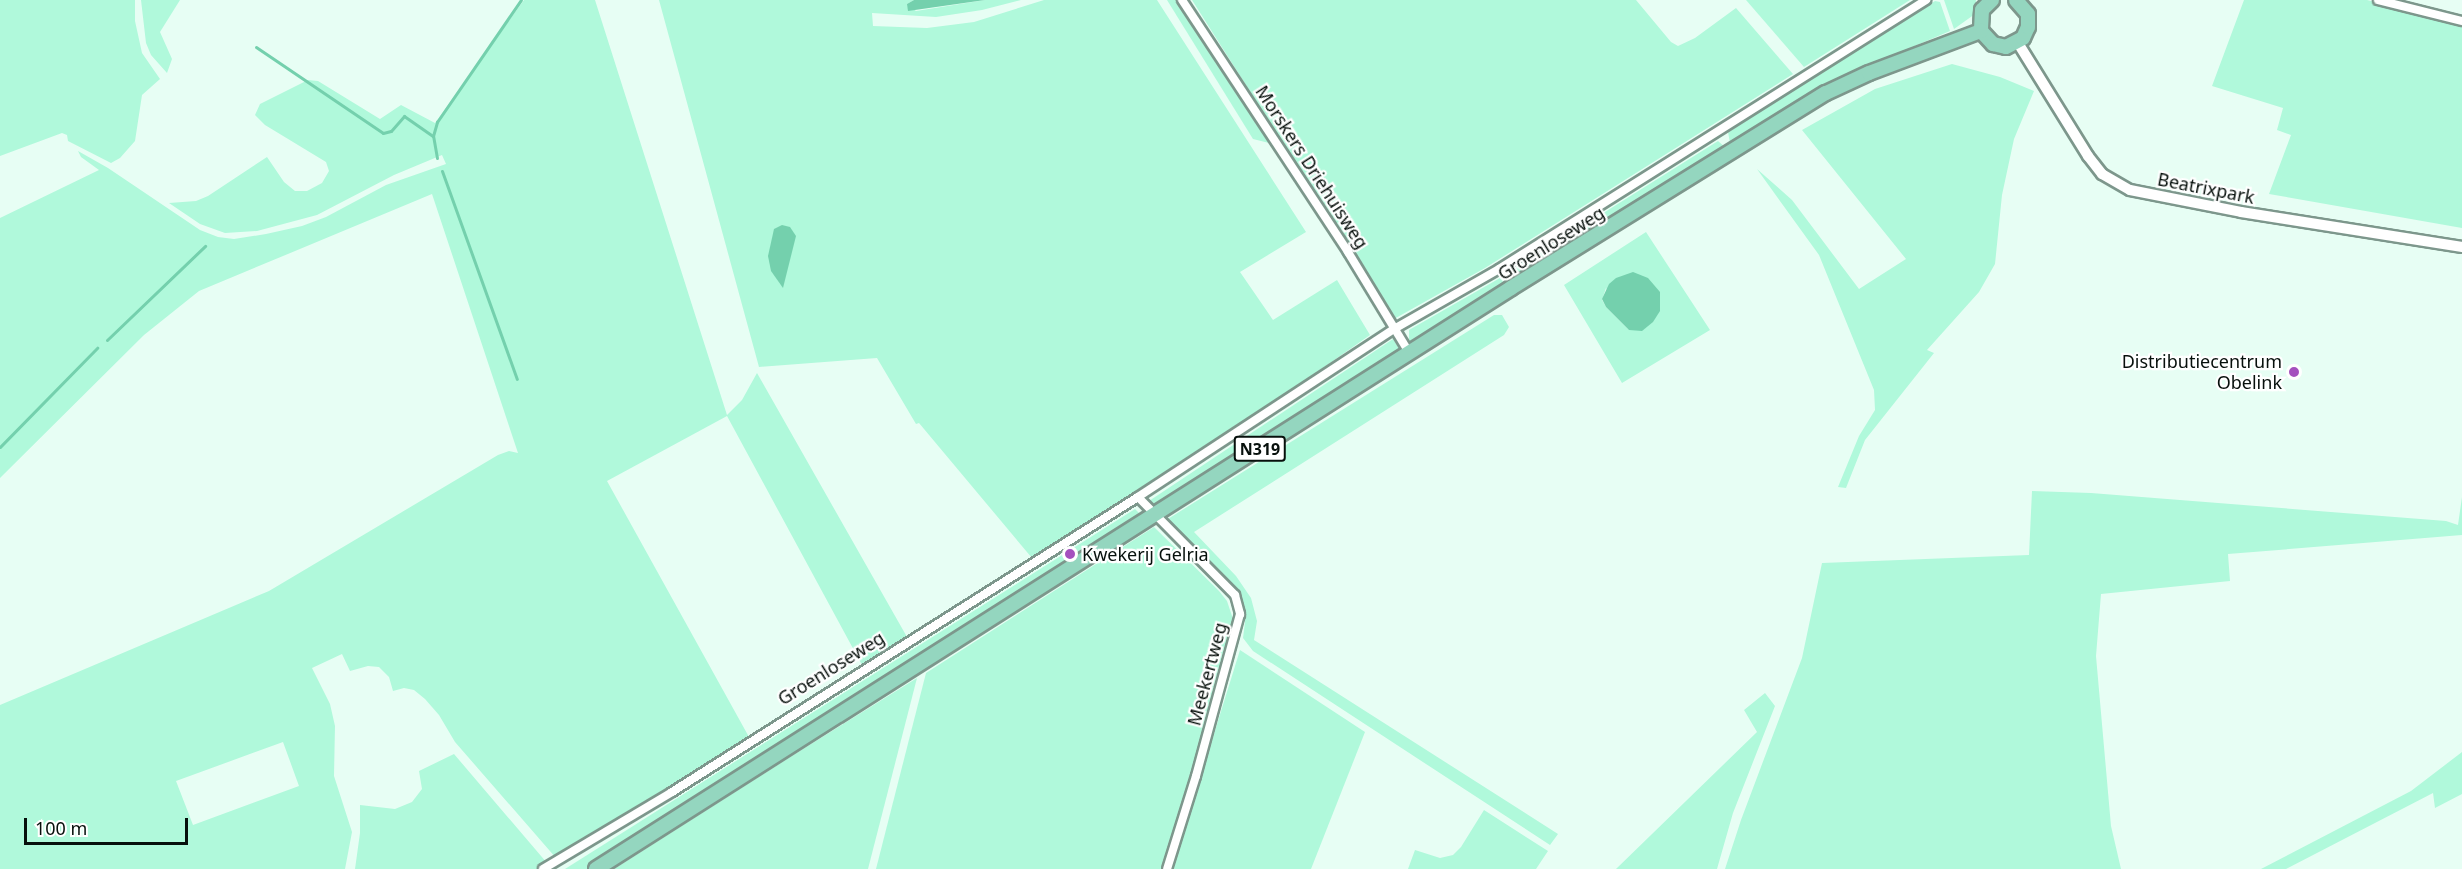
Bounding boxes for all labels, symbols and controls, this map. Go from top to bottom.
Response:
street label: Morskers Driehuisweg [1251,81,1373,253]
street label: Beatrixpark [2156,168,2256,208]
street label: Groenloseweg [1494,202,1608,284]
place label: Distributiecentrum Obelink [2122,351,2282,394]
marker: Distributiecentrum Obelink [2287,365,2301,379]
road number: N319 [1233,436,1287,462]
place label: Kwekerij Gelria [1082,543,1209,565]
marker: Kwekerij Gelria [1063,547,1077,561]
street label: Meekertweg [1183,620,1231,728]
street label: Groenloseweg [774,627,888,709]
scale bar [27,806,190,844]
text: 100 m [35,816,87,840]

